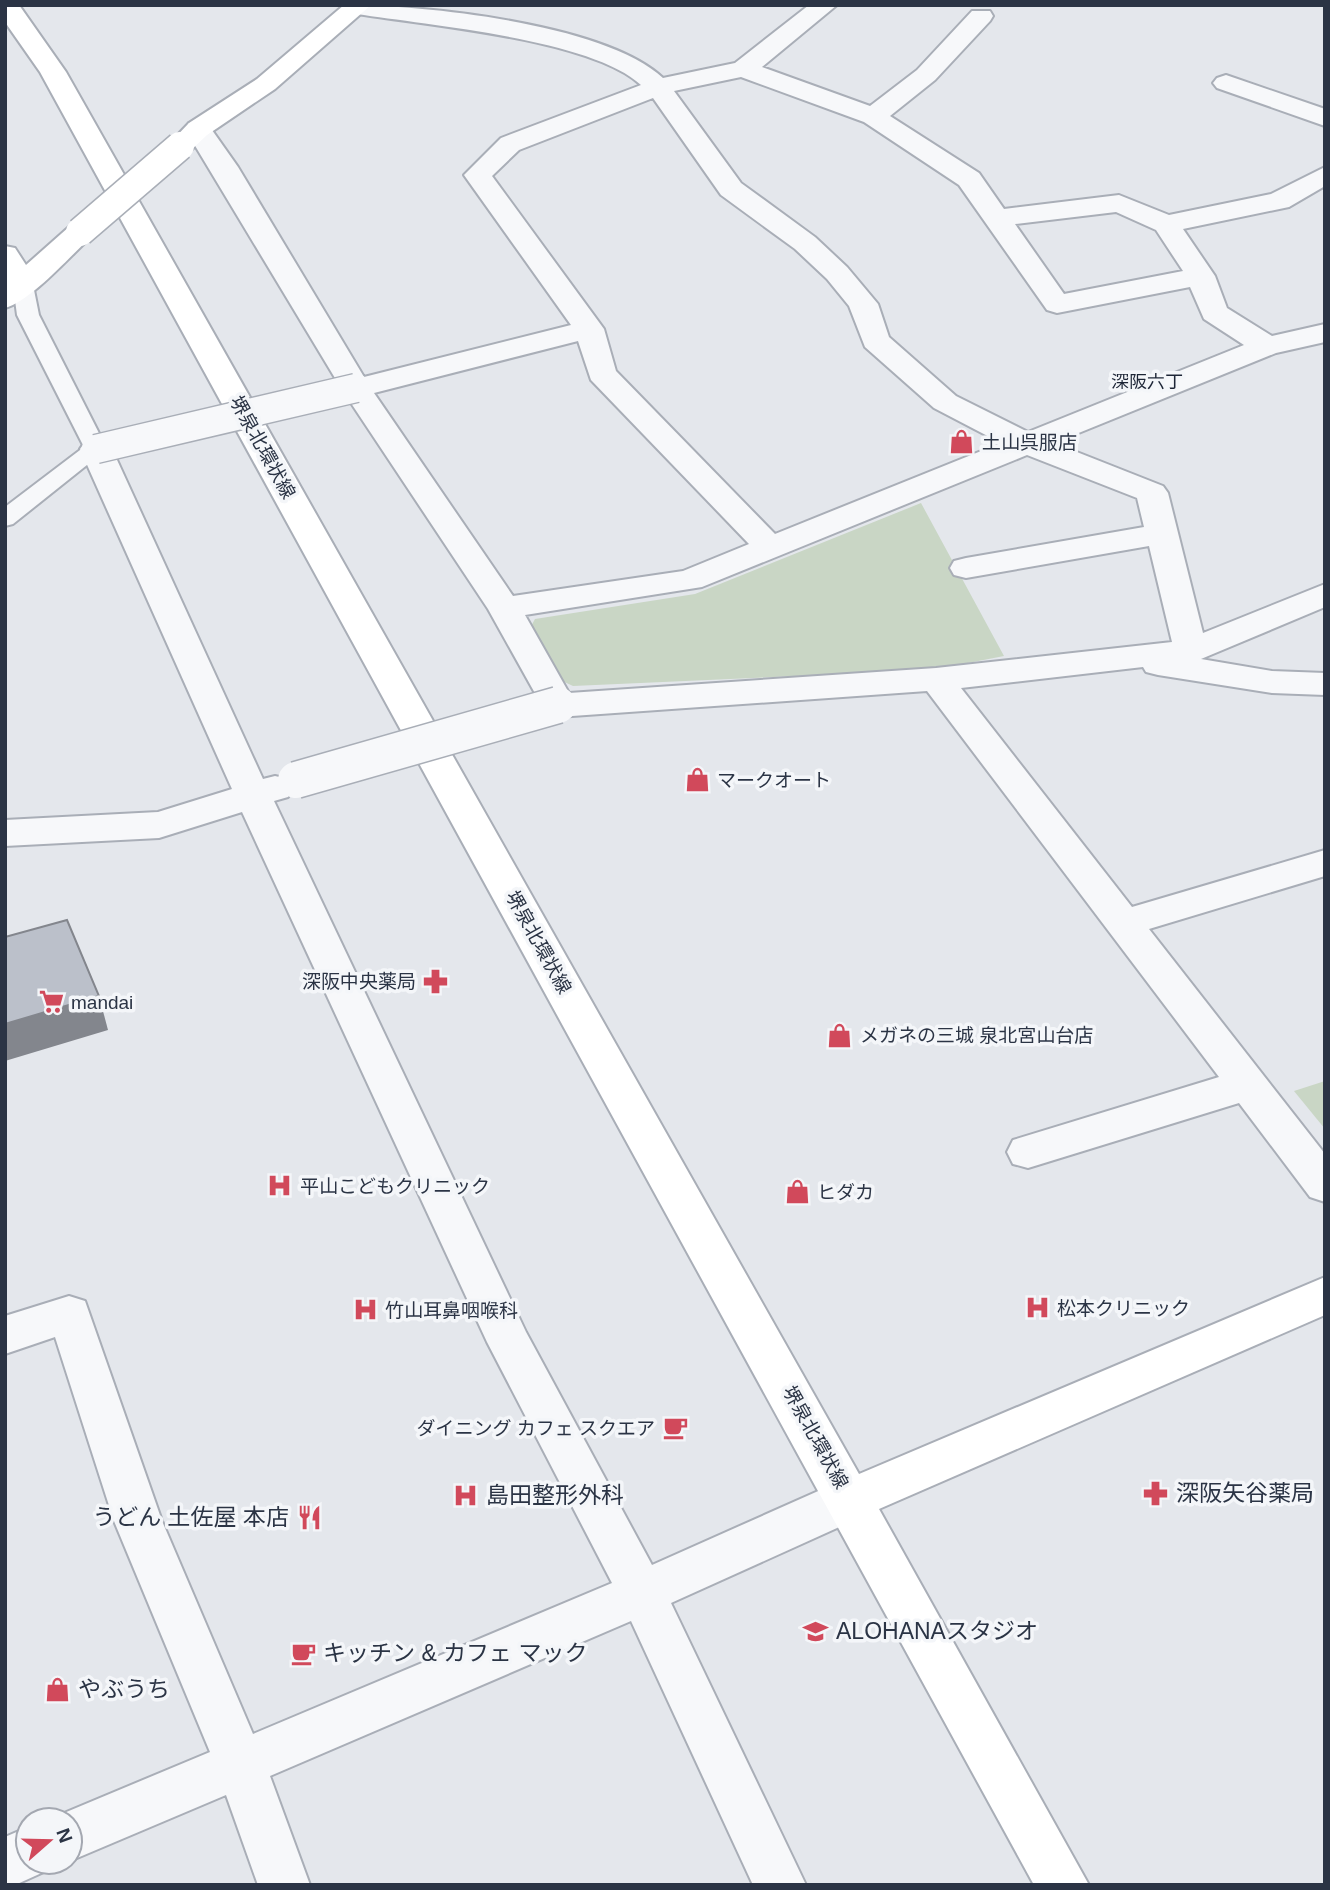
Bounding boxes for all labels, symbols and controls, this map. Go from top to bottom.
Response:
district label: 深阪六丁 [1111,372,1183,392]
street label: 堺泉北環状線 [226,392,299,502]
shop icon: 土山呉服店 [948,428,976,456]
place label: 土山呉服店 [982,432,1077,453]
shop icon: マークオート [683,766,711,794]
place label: マークオート [717,770,831,791]
street label: 堺泉北環状線 [502,887,575,997]
pharmacy icon: 深阪中央薬局 [422,967,450,995]
place label: 深阪中央薬局 [302,971,416,992]
supermarket icon: mandai [37,988,65,1016]
place label: mandai [71,992,133,1013]
shop icon: メガネの三城 泉北宮山台店 [826,1021,854,1049]
place label: メガネの三城 泉北宮山台店 [860,1025,1093,1046]
hospital icon: 平山こどもクリニック [266,1172,294,1200]
place label: 平山こどもクリニック [300,1176,490,1197]
shop icon: ヒダカ [783,1178,811,1206]
place label: ヒダカ [817,1182,874,1203]
hospital icon: 松本クリニック [1023,1294,1051,1322]
hospital icon: 竹山耳鼻咽喉科 [351,1296,379,1324]
place label: 松本クリニック [1057,1298,1190,1319]
place label: 竹山耳鼻咽喉科 [385,1300,518,1321]
street label: 堺泉北環状線 [779,1382,852,1492]
cafe icon: ダイニング カフェ スクエア [661,1414,689,1442]
place label: ダイニング カフェ スクエア [416,1418,655,1439]
pharmacy icon: 深阪矢谷薬局 [1142,1479,1170,1507]
place label: 深阪矢谷薬局 [1176,1480,1314,1506]
hospital icon: 島田整形外科 [452,1481,480,1509]
place label: 島田整形外科 [486,1482,624,1508]
restaurant icon: うどん 土佐屋 本店 [295,1503,323,1531]
place label: うどん 土佐屋 本店 [92,1504,289,1530]
school or university icon: ALOHANAスタジオ [802,1617,830,1645]
place label: ALOHANAスタジオ [836,1618,1038,1644]
cafe icon: キッチン & カフェ マック [289,1639,317,1667]
place label: キッチン & カフェ マック [323,1640,588,1666]
shop icon: やぶうち [44,1675,72,1703]
place label: やぶうち [78,1676,170,1702]
north arrow [14,1806,84,1876]
text: N [52,1825,77,1845]

